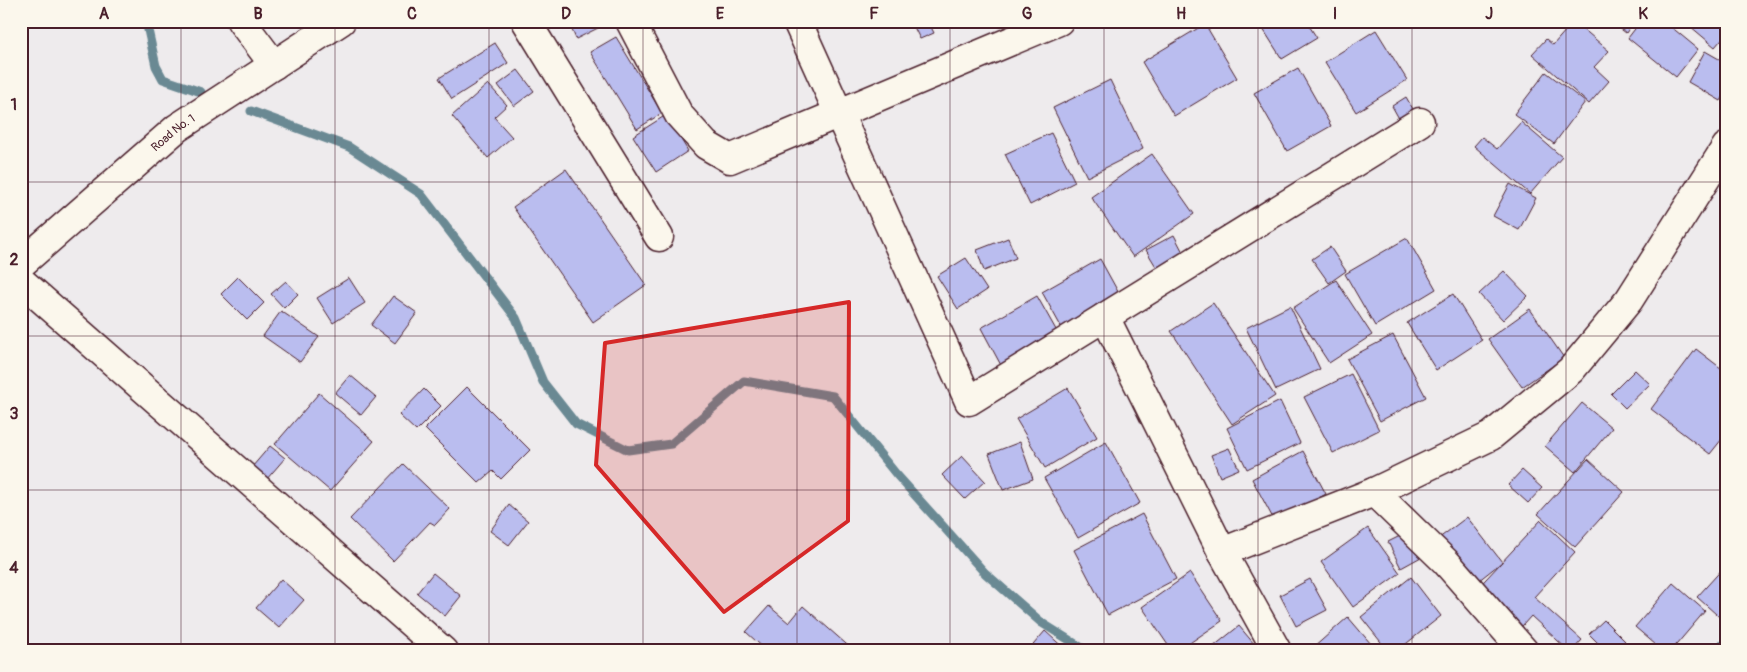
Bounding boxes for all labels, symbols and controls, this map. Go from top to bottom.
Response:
text: A [99,4,110,24]
text: B [253,4,263,24]
text: C [407,4,417,24]
text: D [561,4,571,24]
text: E [716,4,725,24]
text: F [869,4,879,24]
text: G [1022,4,1033,24]
text: H [1176,4,1186,24]
text: I [1333,4,1337,24]
text: J [1485,4,1493,24]
text: K [1638,4,1648,24]
text: 1 [11,95,17,115]
street label: Road No. 1 [148,111,198,155]
text: 2 [10,250,19,270]
text: 3 [10,404,19,424]
text: 4 [9,558,19,578]

